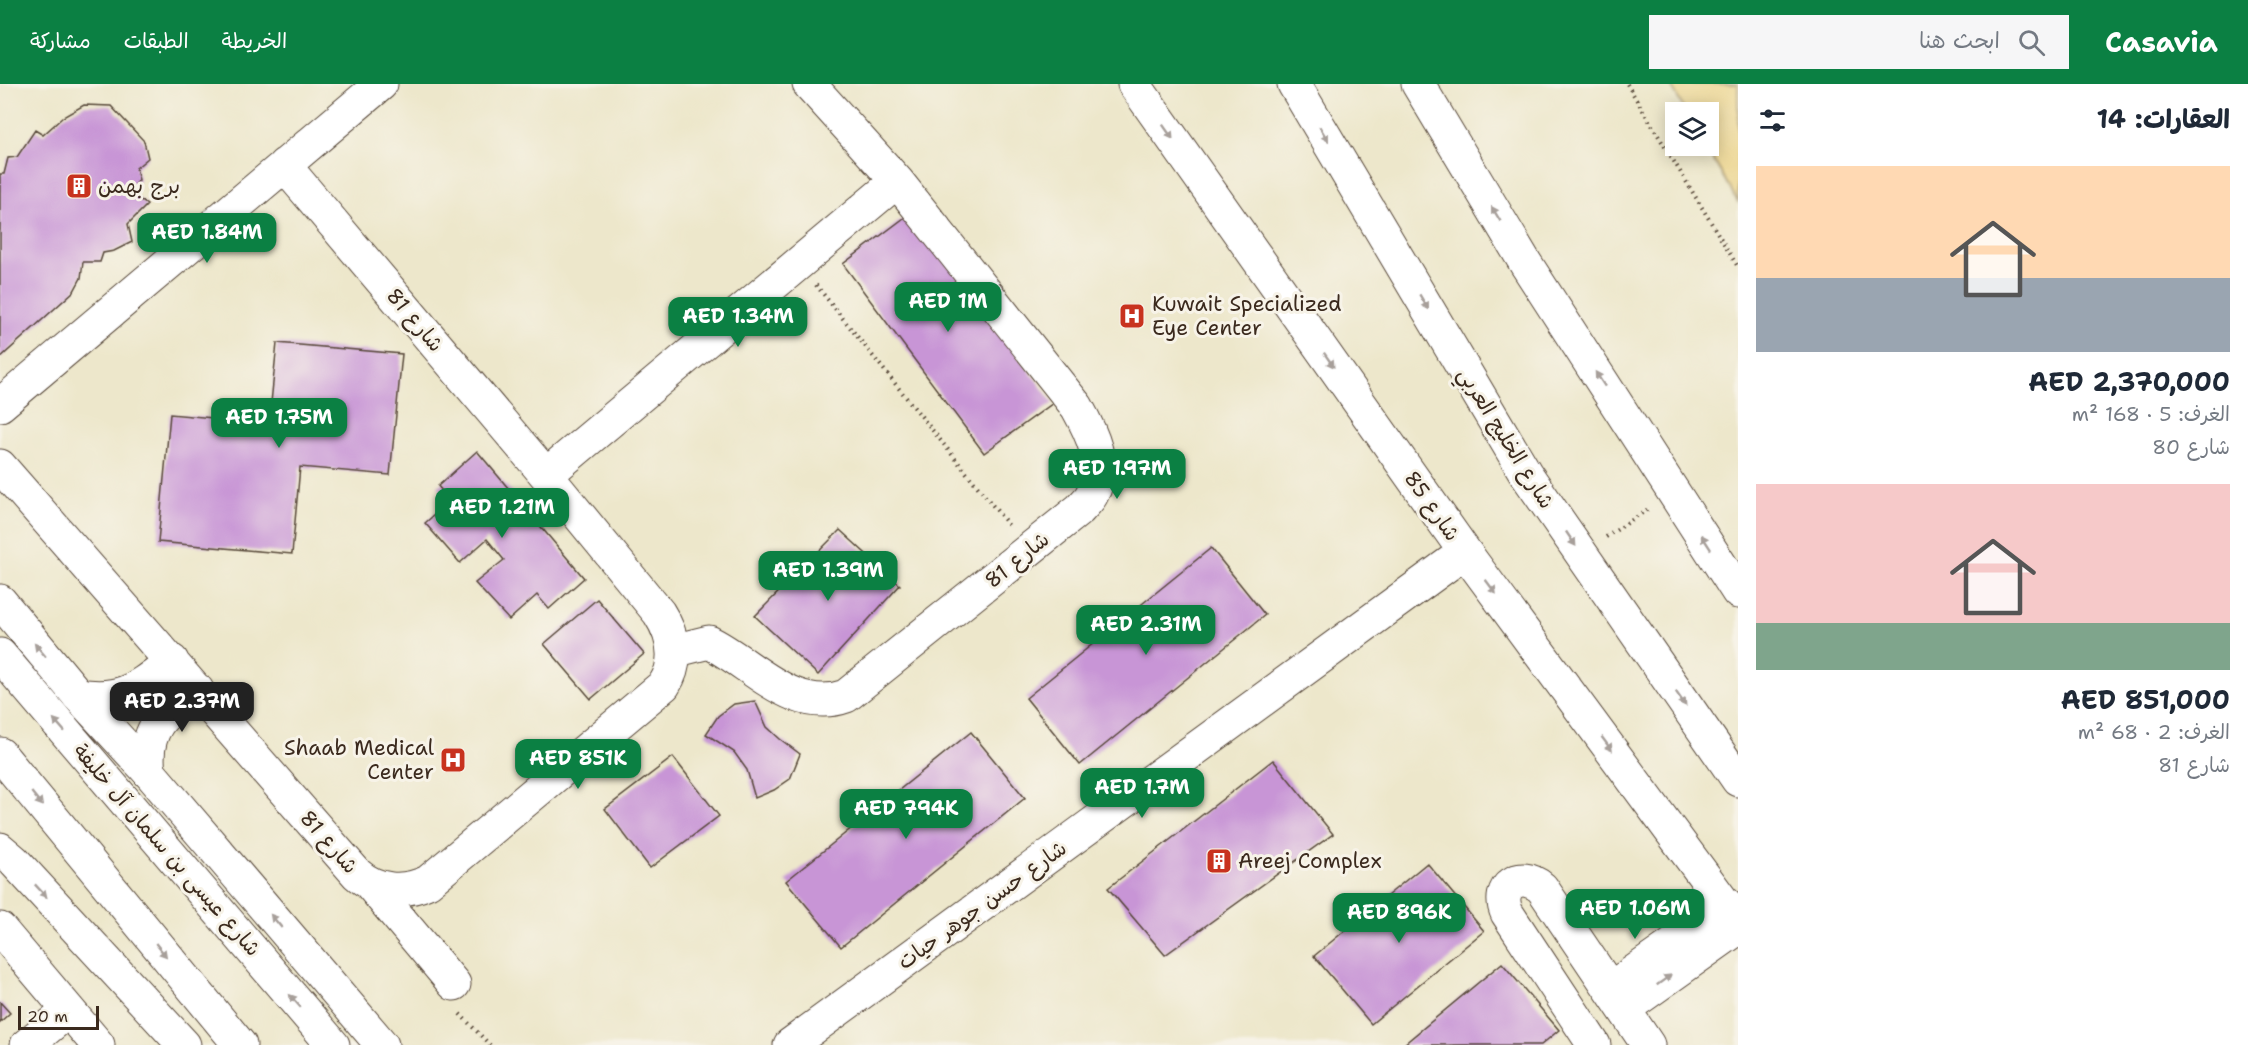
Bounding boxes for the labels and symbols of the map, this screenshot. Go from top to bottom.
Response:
one-way arrow [1162,123,1174,139]
one-way arrow [1319,126,1330,142]
building icon: برج بهمن [64,171,94,201]
place label: برج بهمن [98,172,180,200]
one-way arrow [1491,206,1502,222]
pin: AED 1.84M [138,213,276,264]
street label: شارع 81 [379,282,450,358]
pin: AED 1M [899,282,997,333]
place label: Kuwait Specialized Eye Center [1152,290,1342,342]
one-way arrow [1418,294,1429,310]
pin: AED 1.34M [669,297,807,348]
hospital icon: Kuwait Specialized Eye Center [1117,301,1147,331]
one-way arrow [1323,351,1335,367]
street label: شارع الخليج العربي [1447,362,1561,517]
one-way arrow [1595,371,1606,387]
pin: AED 1.75M [210,398,348,449]
pin: AED 1.97M [1048,449,1186,500]
street label: شارع 85 [1397,465,1466,547]
pin: AED 1.21M [433,488,571,539]
street label: شارع 81 [979,525,1056,595]
one-way arrow [1565,531,1576,547]
one-way arrow [1701,534,1712,551]
pin: AED 1.39M [759,551,897,602]
one-way arrow [1484,579,1497,595]
pin: AED 2.31M [1077,605,1215,656]
one-way arrow [34,642,47,658]
pin: AED 2.37M [113,682,251,733]
one-way arrow [1675,691,1687,707]
one-way arrow [53,717,66,733]
place label: Shaab Medical Center [284,734,435,786]
one-way arrow [1601,735,1613,751]
street label: شارع عيسى بن سلمان آل خليفة [66,738,267,963]
pin: AED 851K [516,739,640,790]
hospital icon: Shaab Medical Center [438,745,468,775]
pin: AED 1.7M [1080,768,1204,819]
pin: AED 794K [844,789,968,840]
one-way arrow [31,791,44,807]
street label: شارع 81 [293,804,364,880]
street label: شارع حسن جوهر حيات [892,834,1073,977]
building icon: Areej Complex [1204,846,1234,876]
place label: Areej Complex [1238,847,1382,875]
one-way arrow [34,883,48,898]
pin: AED 1.06M [1566,889,1704,940]
pin: AED 896K [1337,893,1461,944]
one-way arrow [270,914,283,929]
one-way arrow [154,942,167,957]
one-way arrow [1656,974,1672,986]
one-way arrow [289,993,302,1009]
scale bar [18,1003,99,1030]

